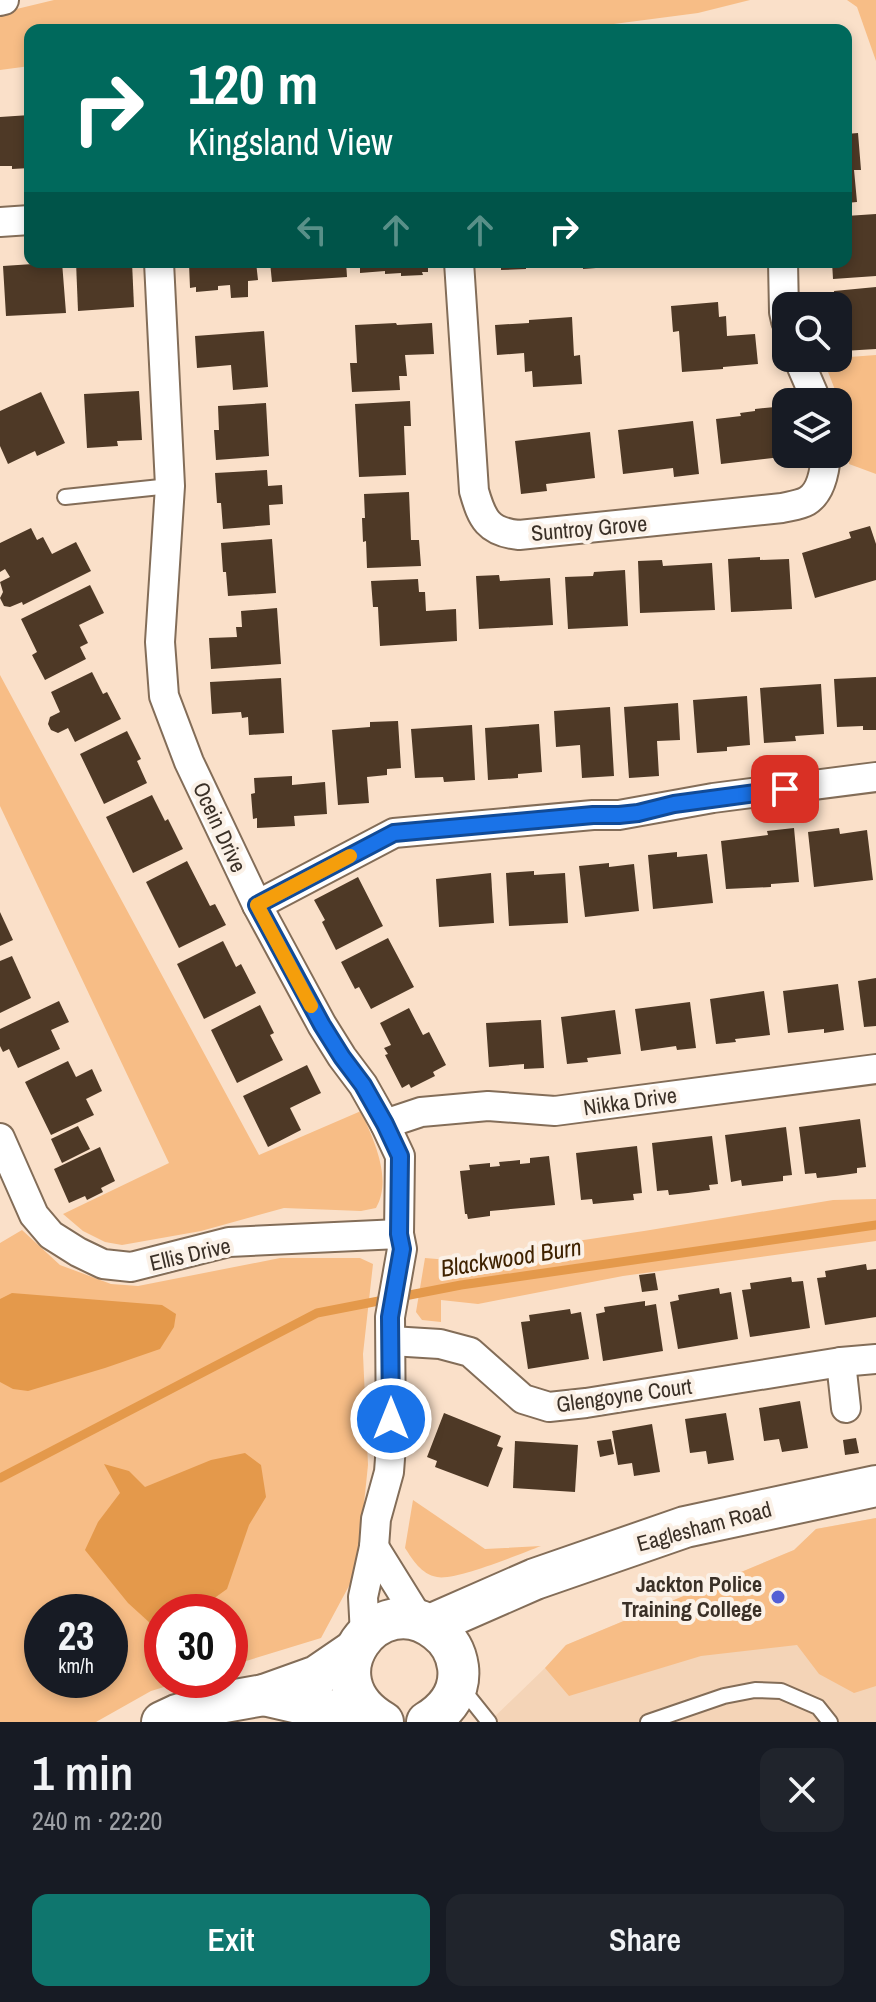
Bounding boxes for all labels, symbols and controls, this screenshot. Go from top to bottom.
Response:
text: 120 m [188,46,318,121]
icon: right [56,56,160,160]
text: Kingsland View [188,118,393,166]
icon: left [290,208,334,252]
icon: ahead [374,208,418,252]
icon: ahead [458,208,502,252]
icon: right [542,208,586,252]
map controls [772,292,852,468]
button: search [772,292,852,372]
button: layers [772,388,852,468]
street label: Suntroy Grove [530,508,648,548]
pin [751,755,819,823]
icon: arrive [763,767,807,811]
street label: Ocein Drive [186,777,254,877]
street label: Nikka Drive [581,1080,679,1122]
street label: Ellis Drive [147,1230,233,1278]
water label: Blackwood Burn [438,1230,584,1284]
street label: Glengoyne Court [554,1371,694,1419]
position arrow [349,1377,433,1461]
street label: Eaglesham Road [633,1494,775,1558]
place label: Jackton Police Training College [622,1569,762,1624]
marker: Jackton Police Training College [769,1588,787,1606]
speed limit sign: 30 [144,1594,248,1698]
text: 23 [58,1609,94,1662]
text: km/h [58,1652,94,1679]
text: 1 min [32,1740,133,1805]
button: close [760,1748,844,1832]
text: 240 m · 22:20 [32,1803,162,1838]
button: Exit [32,1894,430,1986]
button: Share [446,1894,844,1986]

